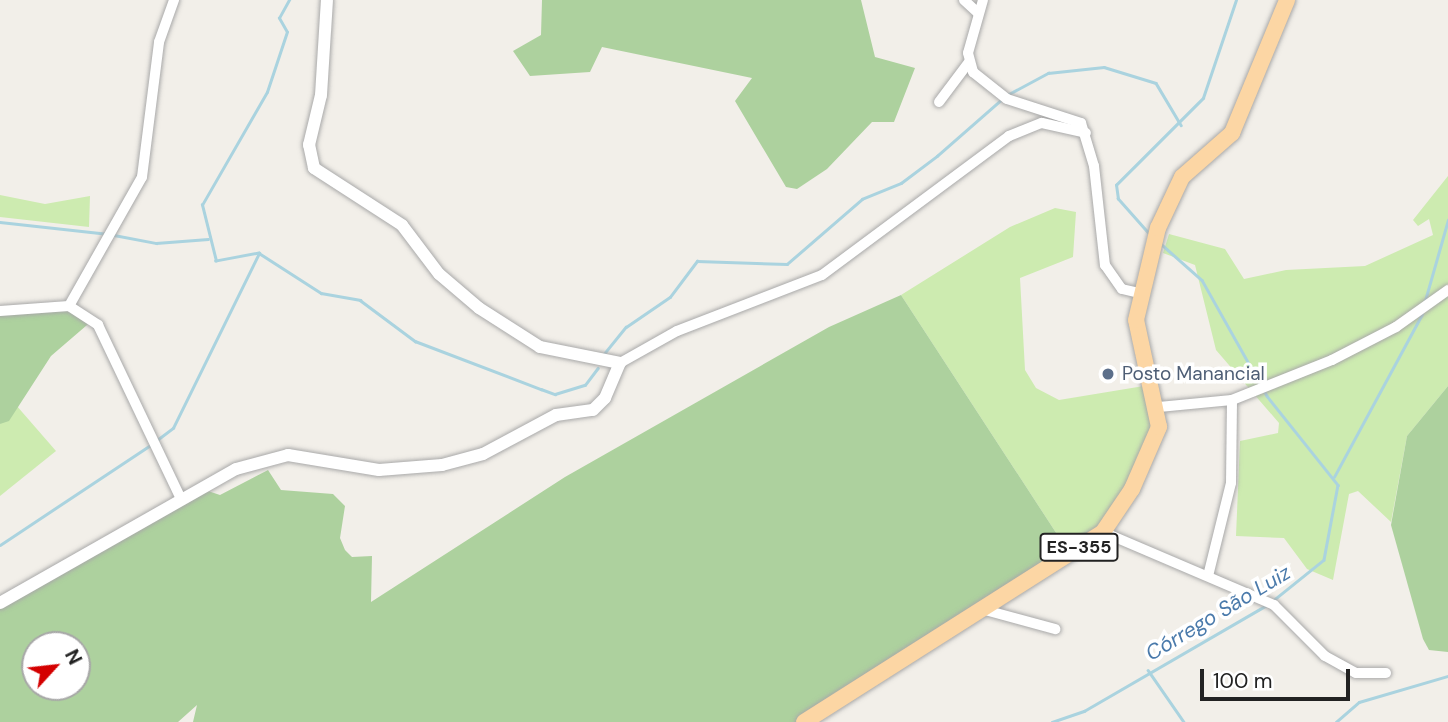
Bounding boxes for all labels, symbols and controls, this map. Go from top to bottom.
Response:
place label: Posto Manancial [1122,363,1265,385]
marker: Posto Manancial [1100,366,1116,382]
road number: ES-355 [1039,532,1119,562]
water label: Córrego São Luiz [1141,560,1295,666]
north arrow [21,631,91,701]
text: N [59,645,88,669]
scale bar [1203,656,1354,700]
text: 100 m [1213,667,1273,695]

